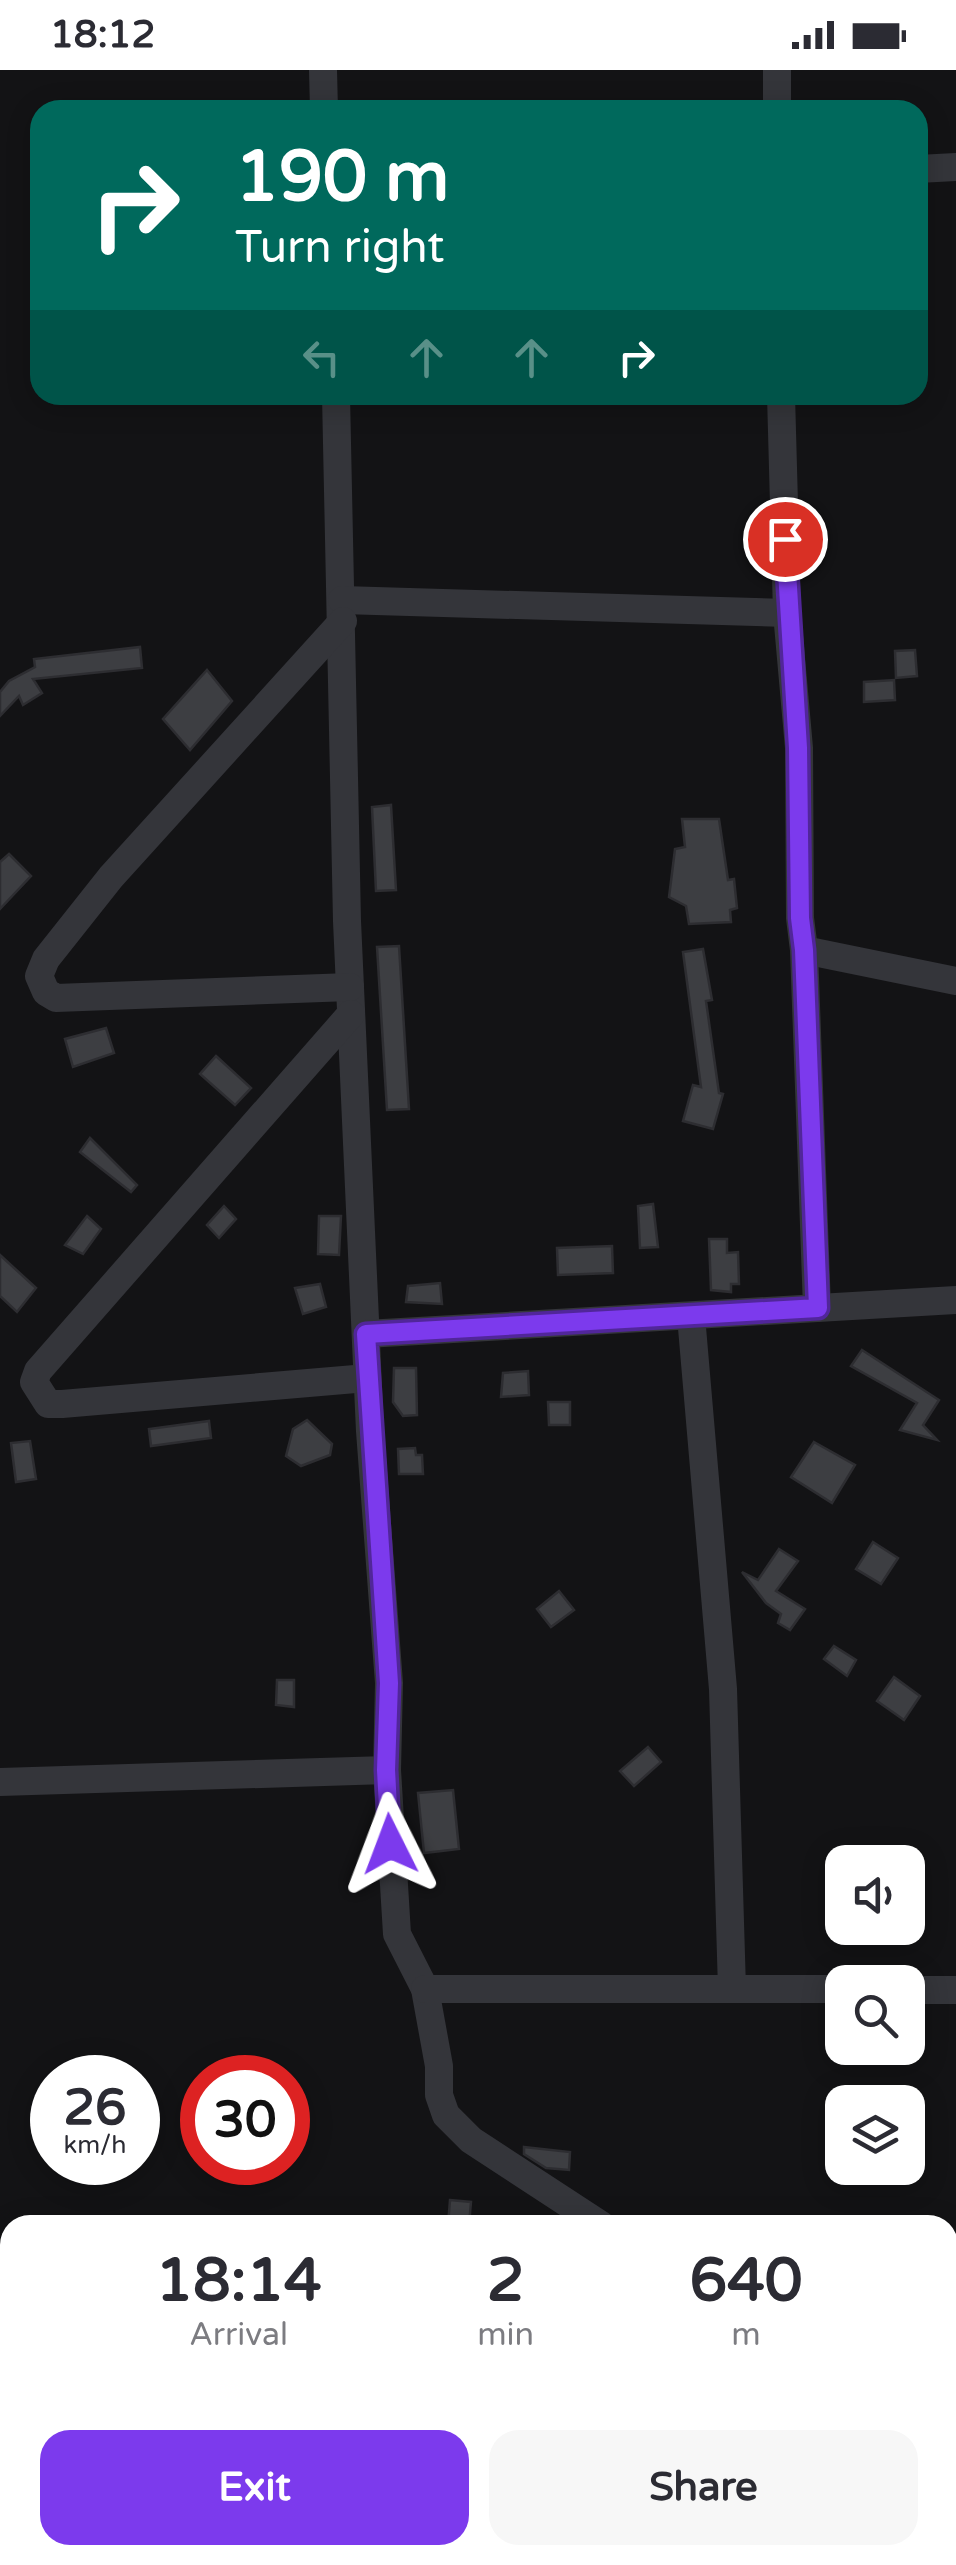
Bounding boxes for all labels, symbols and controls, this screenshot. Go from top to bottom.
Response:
text: 18:12 [50,12,155,58]
text: 190 m [235,136,449,220]
icon: right [70,140,200,270]
text: Turn right [235,221,444,275]
icon: left [294,330,349,385]
icon: ahead [399,330,454,385]
icon: ahead [504,330,559,385]
icon: right [609,330,664,385]
pin [743,497,828,582]
icon: arrive [758,512,813,567]
position arrow [338,1792,442,1896]
map controls [825,1845,925,2185]
button: sound [825,1845,925,1945]
button: search [825,1965,925,2065]
speed limit sign: 30 [180,2055,310,2185]
text: 26 [64,2078,126,2138]
button: layers [825,2085,925,2185]
text: km/h [64,2130,126,2160]
text: 18:14 [155,2245,322,2317]
text: 2 [487,2245,524,2317]
text: 640 [689,2245,803,2317]
text: Arrival [189,2316,288,2354]
text: min [477,2316,534,2354]
text: m [731,2316,761,2354]
button: Exit [40,2430,469,2545]
button: Share [489,2430,918,2545]

